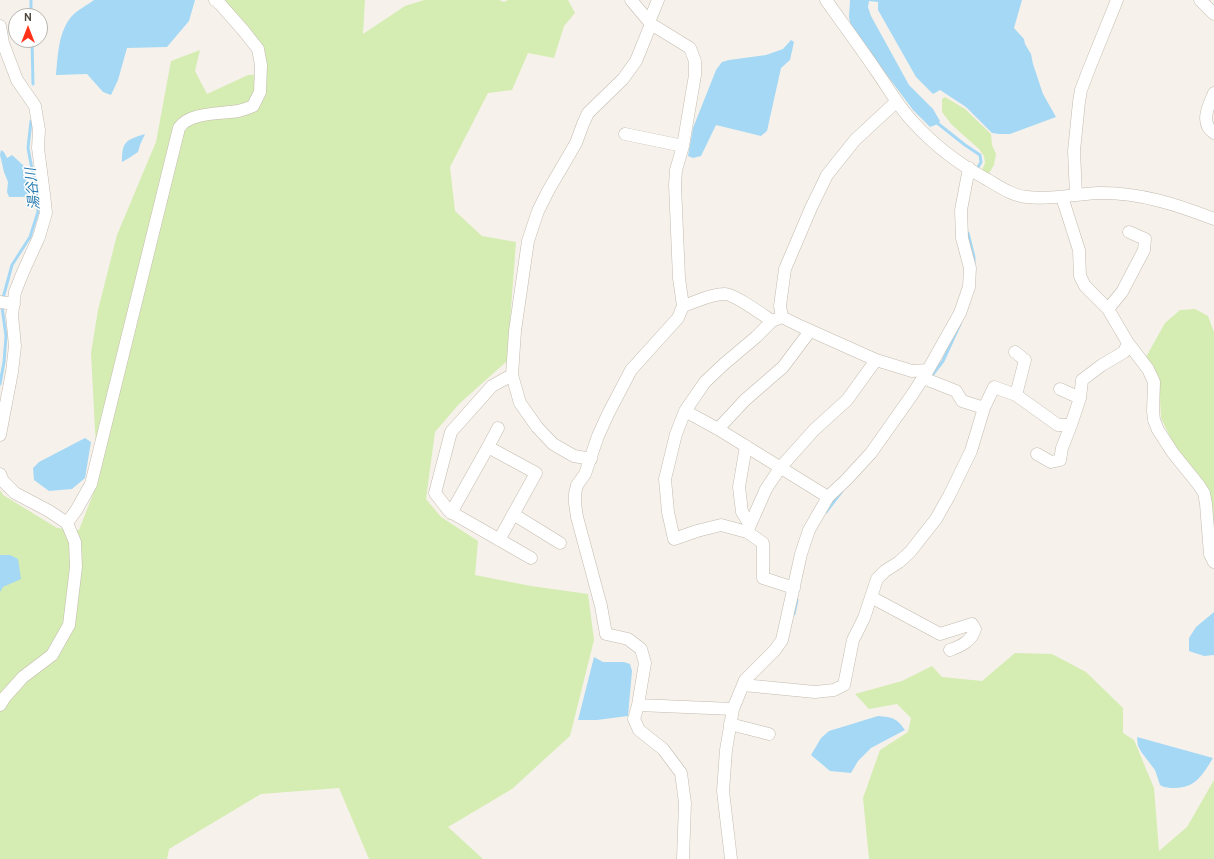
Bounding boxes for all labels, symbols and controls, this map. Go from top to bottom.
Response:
north arrow [8,8,48,48]
text: N [24,10,32,24]
water label: 湯谷川 [22,167,44,211]

